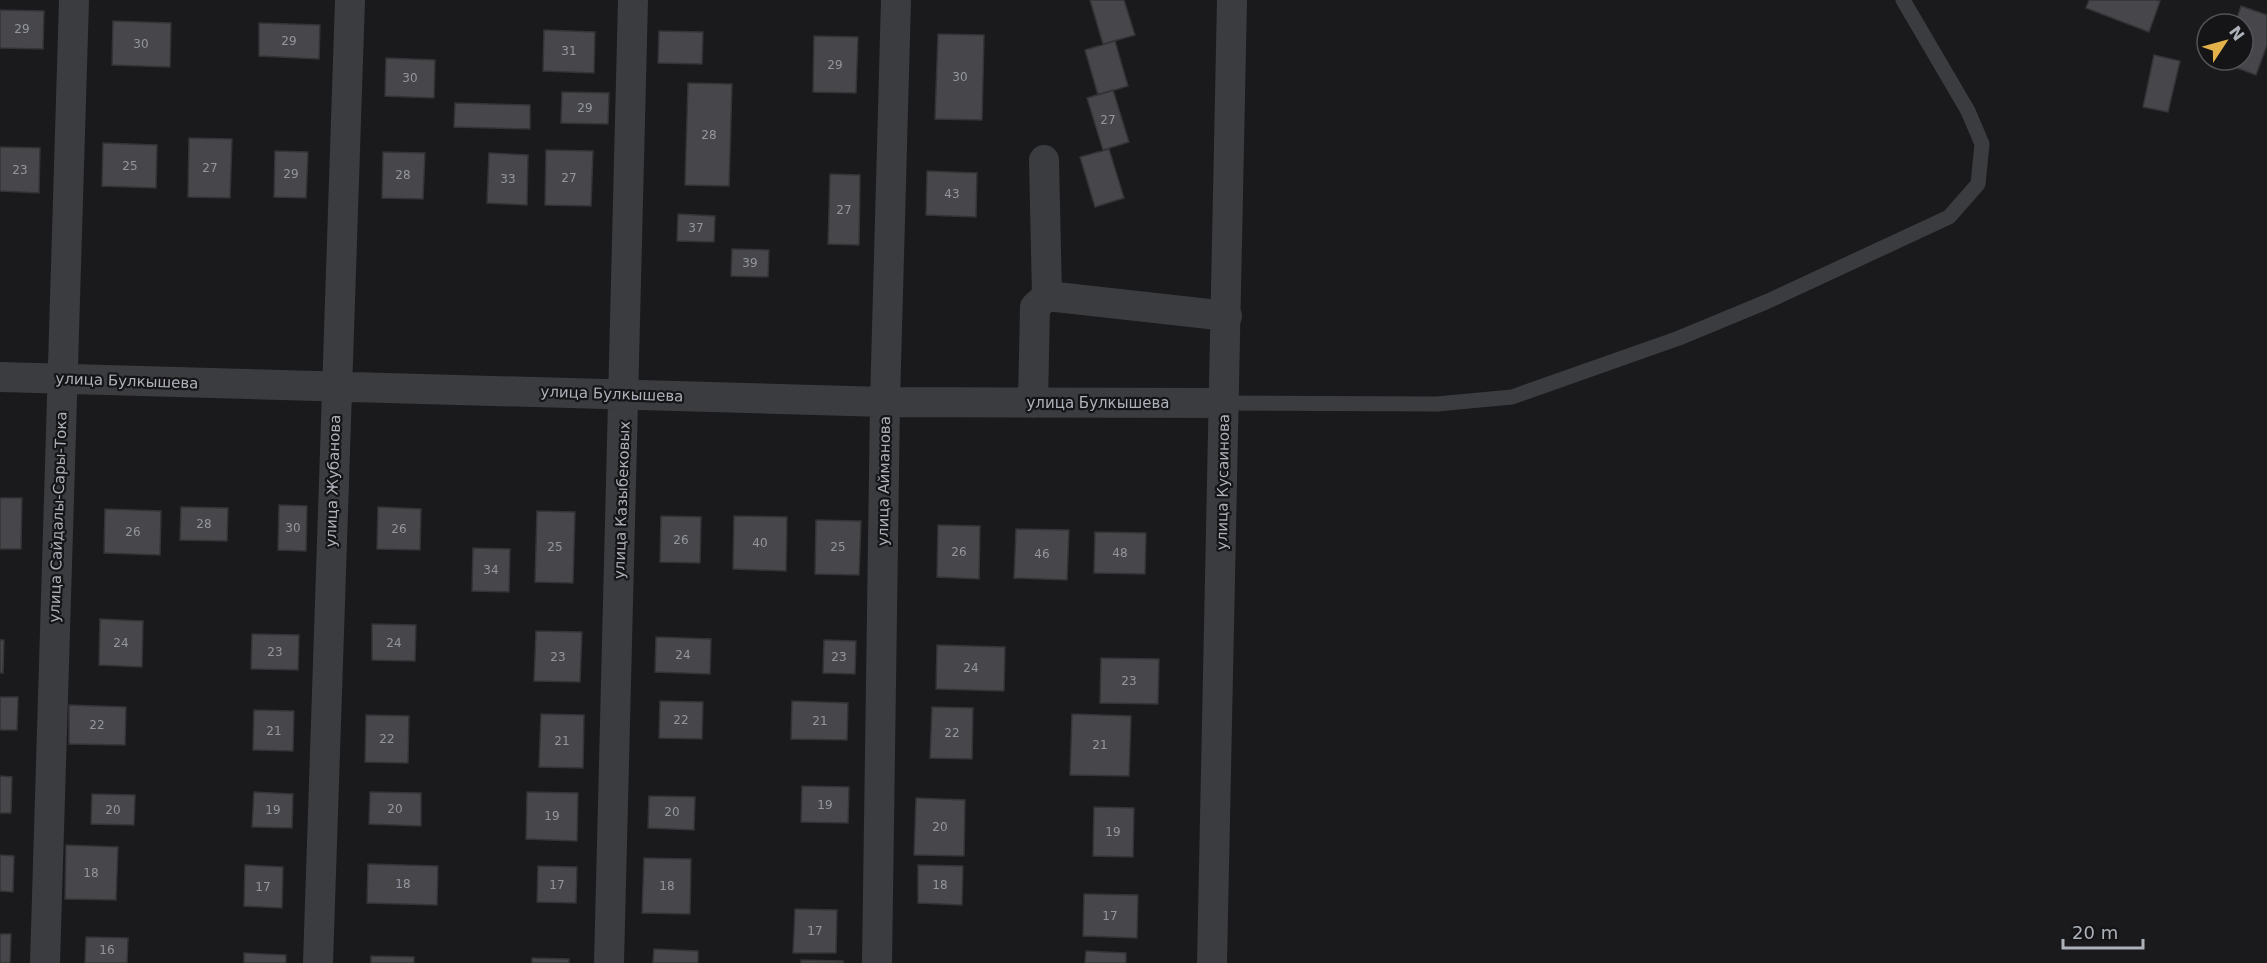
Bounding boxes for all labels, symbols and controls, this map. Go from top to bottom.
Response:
north arrow [2195,12,2255,72]
house number: 29 [14,22,30,36]
text: N [2225,22,2248,44]
house number: 29 [281,34,297,48]
house number: 30 [133,37,149,51]
house number: 31 [561,44,577,58]
house number: 29 [827,58,843,72]
house number: 30 [952,70,968,84]
house number: 30 [402,71,418,85]
house number: 29 [577,101,593,115]
house number: 27 [1100,113,1116,127]
house number: 28 [701,128,717,142]
house number: 25 [122,159,138,173]
house number: 27 [202,161,218,175]
house number: 23 [12,163,28,177]
house number: 29 [283,167,299,181]
house number: 28 [395,168,411,182]
house number: 27 [561,171,577,185]
house number: 33 [500,172,516,186]
house number: 43 [944,187,960,201]
house number: 27 [836,203,852,217]
house number: 37 [688,221,704,235]
house number: 39 [742,256,758,270]
street label: улица Булкышева [55,370,199,392]
street label: улица Булкышева [540,383,684,405]
street label: улица Булкышева [1026,394,1170,412]
street label: улица Сайдалы-Сары-Тока [45,411,71,623]
street label: улица Жубанова [322,414,344,548]
street label: улица Кусаинова [1213,414,1233,550]
street label: улица Айманова [874,416,894,546]
street label: улица Казыбековых [610,420,634,579]
house number: 28 [196,517,212,531]
house number: 30 [285,521,301,535]
house number: 26 [391,522,407,536]
house number: 26 [125,525,141,539]
house number: 26 [673,533,689,547]
house number: 40 [752,536,768,550]
house number: 25 [547,540,563,554]
house number: 25 [830,540,846,554]
house number: 26 [951,545,967,559]
house number: 48 [1112,546,1128,560]
house number: 46 [1034,547,1050,561]
house number: 34 [483,563,499,577]
house number: 24 [113,636,129,650]
house number: 24 [386,636,402,650]
house number: 23 [267,645,283,659]
house number: 24 [675,648,691,662]
house number: 23 [550,650,566,664]
house number: 23 [831,650,847,664]
house number: 24 [963,661,979,675]
house number: 23 [1121,674,1137,688]
house number: 22 [673,713,689,727]
house number: 21 [812,714,828,728]
house number: 22 [89,718,105,732]
house number: 21 [266,724,282,738]
house number: 22 [944,726,960,740]
house number: 22 [379,732,395,746]
house number: 21 [554,734,570,748]
house number: 21 [1092,738,1108,752]
house number: 19 [817,798,833,812]
house number: 20 [387,802,403,816]
house number: 20 [105,803,121,817]
house number: 19 [265,803,281,817]
house number: 20 [664,805,680,819]
house number: 19 [544,809,560,823]
house number: 20 [932,820,948,834]
house number: 19 [1105,825,1121,839]
house number: 18 [83,866,99,880]
house number: 18 [395,877,411,891]
house number: 17 [549,878,565,892]
house number: 18 [932,878,948,892]
house number: 18 [659,879,675,893]
house number: 17 [255,880,271,894]
house number: 17 [1102,909,1118,923]
scale bar [2063,912,2142,950]
text: 20 m [2072,922,2118,943]
house number: 17 [807,924,823,938]
house number: 16 [99,943,115,957]

